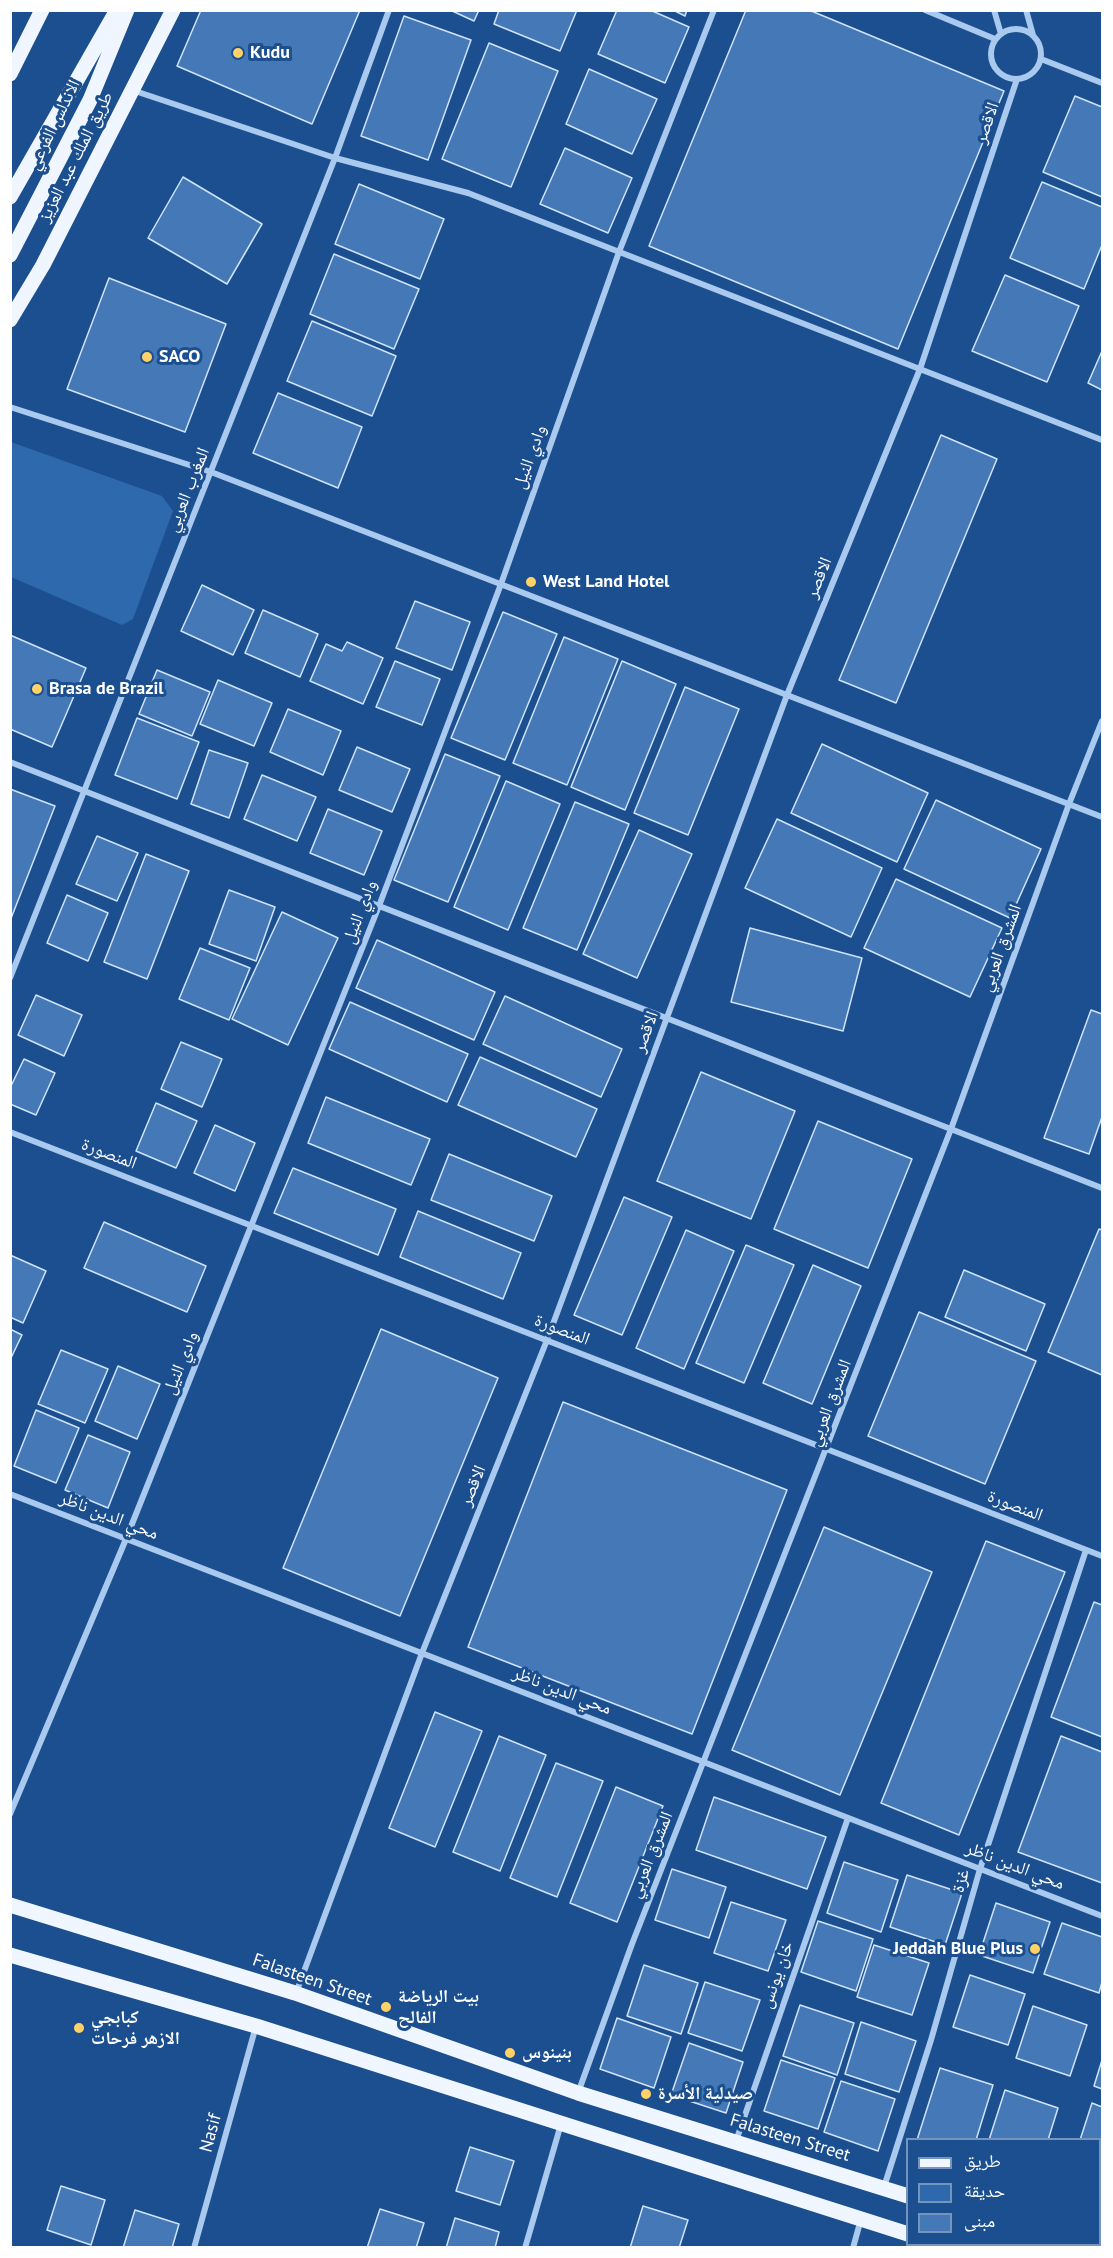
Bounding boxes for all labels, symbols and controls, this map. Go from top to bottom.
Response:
place label: Kudu [250,42,290,64]
marker: Kudu [231,46,245,60]
street label: الاندلس الفرعي [23,76,85,174]
street label: طريق الملك عبد العزيز [34,88,118,226]
street label: الاقصر [970,99,1004,147]
place label: SACO [159,346,200,368]
marker: SACO [140,350,154,364]
street label: وادي النيل [508,422,552,492]
street label: المغرب العربي [161,445,215,535]
street label: الاقصر [801,554,837,602]
place label: West Land Hotel [543,571,669,593]
marker: West Land Hotel [524,575,538,589]
place label: Brasa de Brazil [49,678,164,700]
marker: Brasa de Brazil [30,682,44,696]
street label: وادي النيل [338,877,382,947]
street label: المشرق العربي [975,901,1027,995]
street label: الاقصر [629,1008,663,1056]
street label: المنصورة [78,1134,140,1174]
street label: المنصورة [531,1310,593,1350]
street label: وادي النيل [159,1328,203,1398]
street label: المشرق العربي [804,1356,856,1450]
street label: الاقصر [455,1462,491,1510]
street label: المنصورة [984,1486,1046,1526]
street label: محي الدين ناظر [57,1487,161,1545]
street label: محي الدين ناظر [510,1662,614,1720]
street label: المشرق العربي [624,1809,678,1901]
street label: محي الدين ناظر [963,1837,1067,1895]
street label: غزة [947,1867,975,1895]
place label: Jeddah Blue Plus [893,1938,1023,1960]
street label: خان يونس [756,1939,798,2011]
marker: Jeddah Blue Plus [1028,1942,1042,1956]
street label: Falasteen Street [250,1950,374,2010]
place label: بيت الرياضة الفالح [398,1986,479,2028]
marker: بيت الرياضة الفالح [379,2000,393,2014]
place label: كبابجي الازهر فرحات [91,2007,180,2050]
marker: كبابجي الازهر فرحات [72,2021,86,2035]
place label: بنينوس [522,2042,572,2064]
marker: بنينوس [503,2046,517,2060]
place label: صيدلية الأسرة [658,2083,753,2105]
marker: صيدلية الأسرة [639,2087,653,2101]
street label: Falasteen Street [727,2109,853,2167]
street label: Nasif [195,2111,227,2155]
legend [906,2138,1101,2246]
text: طريق [964,2149,1001,2172]
text: حديقة [964,2179,1005,2202]
text: مبنى [964,2209,995,2232]

